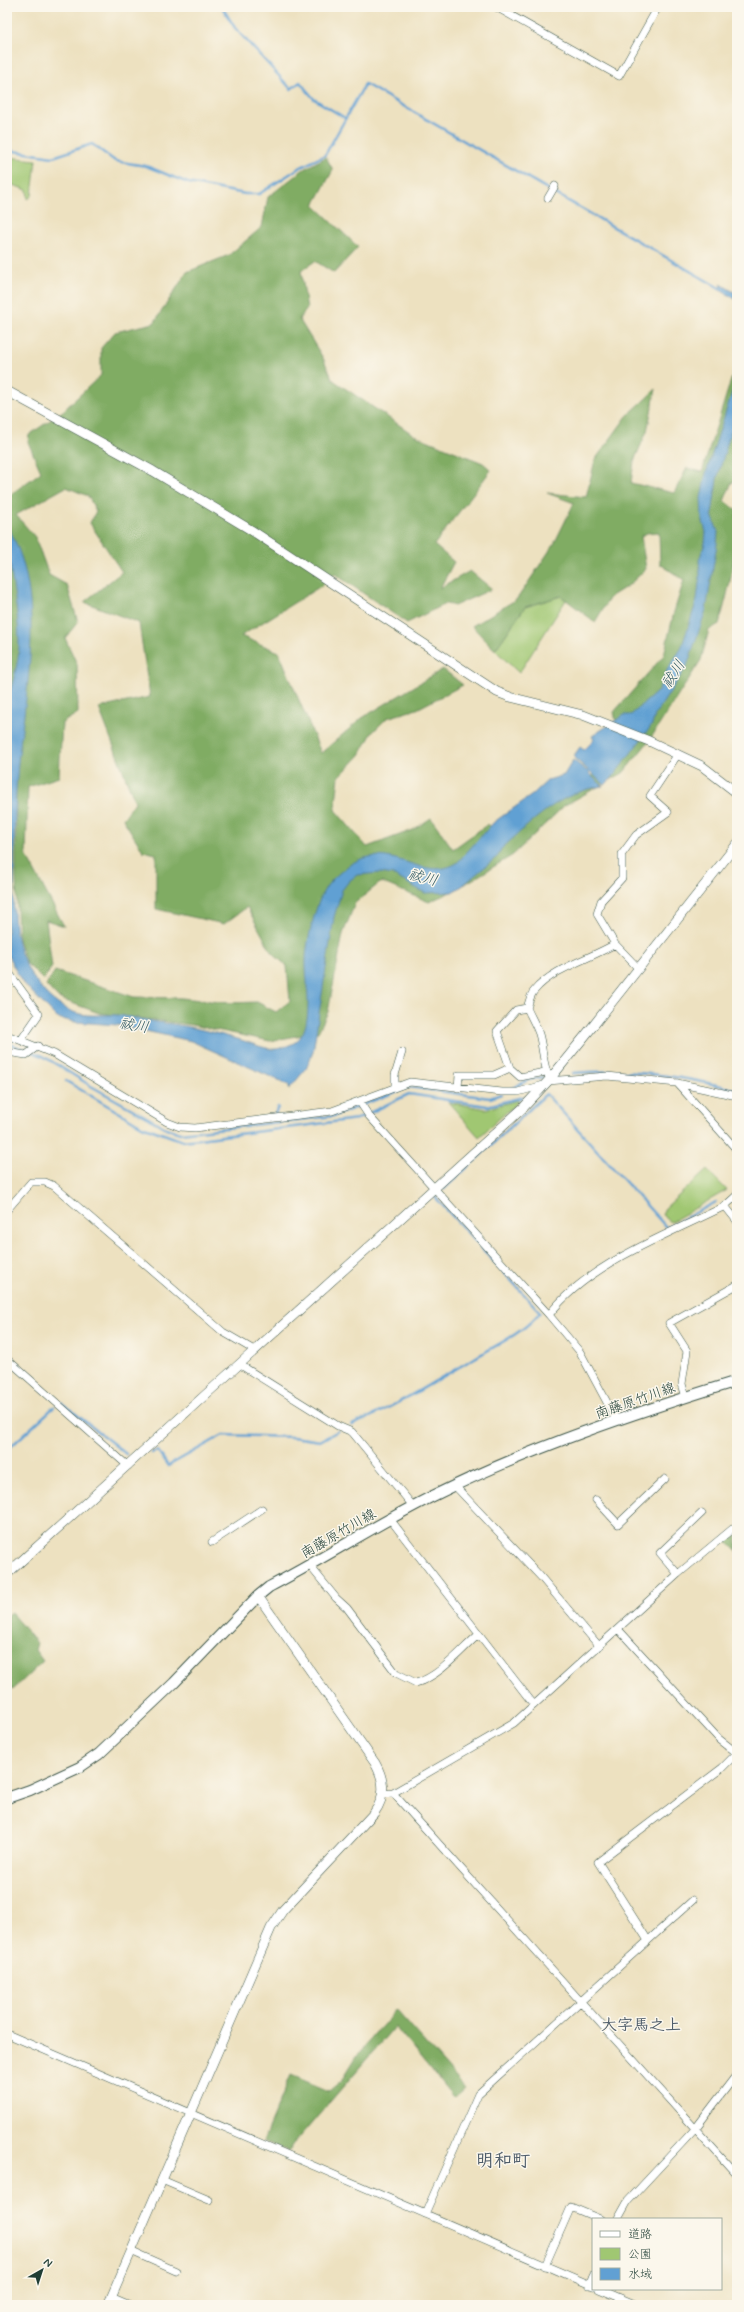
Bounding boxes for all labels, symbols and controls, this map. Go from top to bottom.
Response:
water label: 祓川 [657,657,690,693]
water label: 祓川 [406,864,440,892]
water label: 祓川 [117,1014,150,1038]
street label: 南藤原竹川線 [593,1379,678,1423]
street label: 南藤原竹川線 [298,1505,379,1563]
district label: 大字馬之上 [601,2015,681,2036]
district label: 明和町 [476,2149,530,2173]
legend [592,2218,722,2290]
text: 道路 [628,2227,652,2243]
text: 公園 [628,2247,652,2263]
north arrow [22,2250,62,2290]
text: N [40,2255,55,2271]
text: 水域 [628,2267,652,2283]

